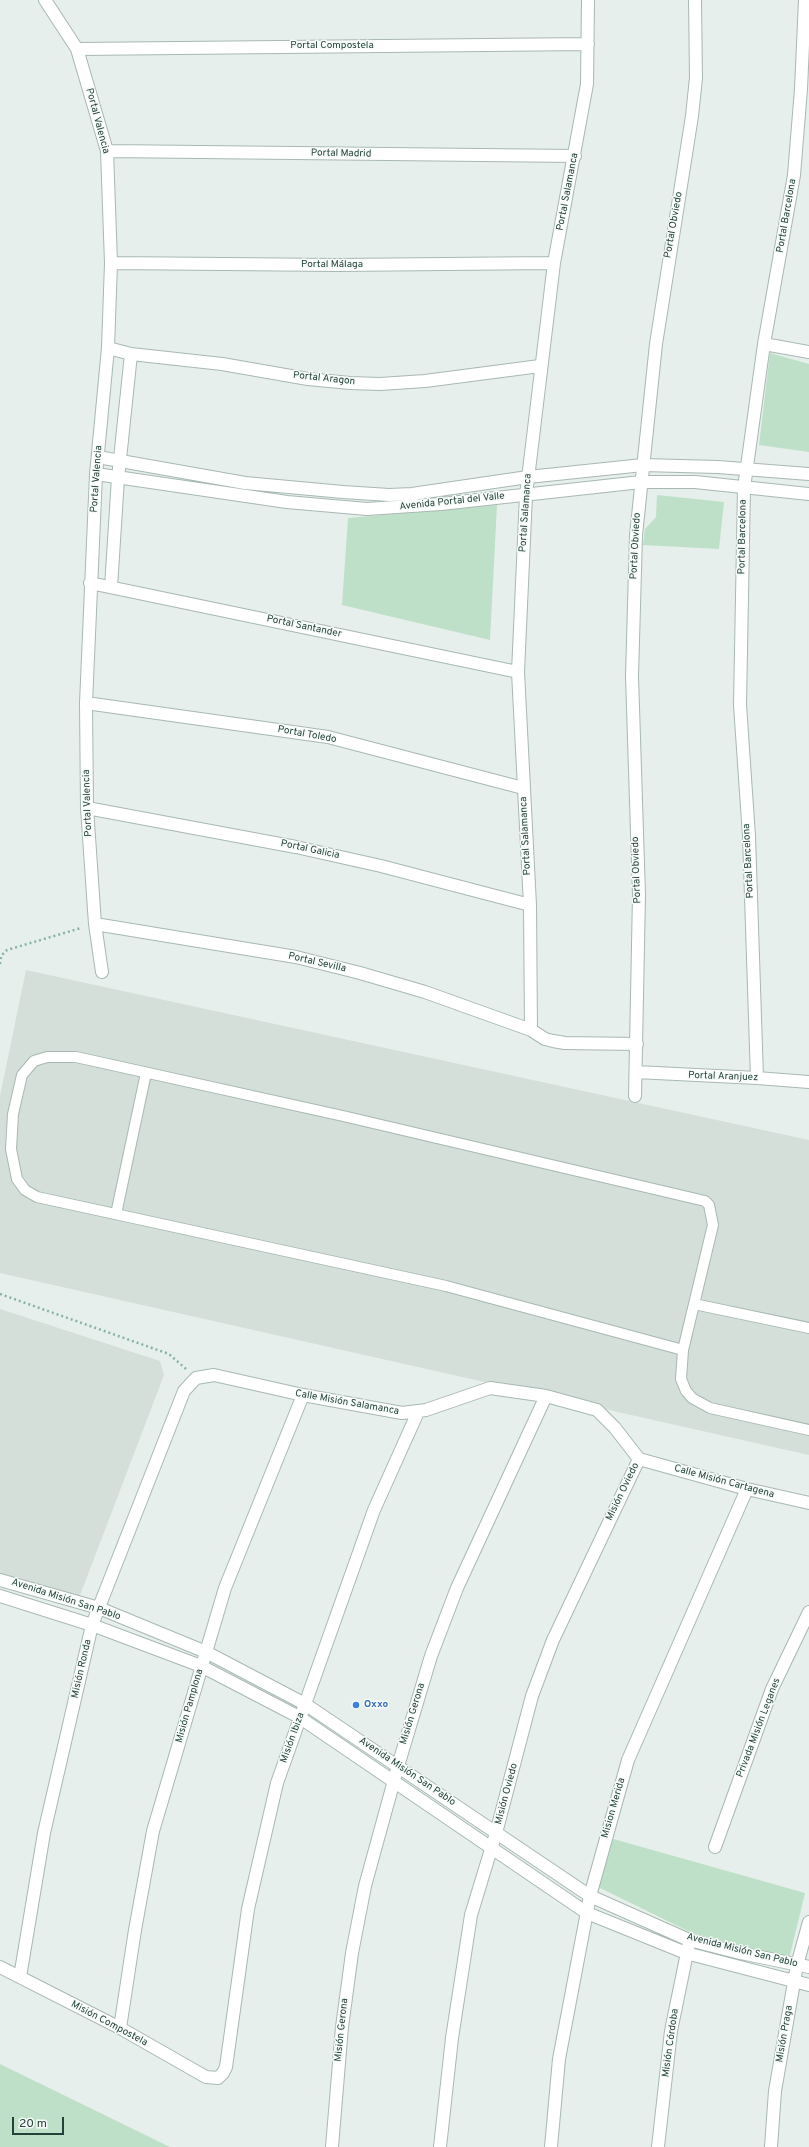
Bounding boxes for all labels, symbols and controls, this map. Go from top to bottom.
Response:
street label: Portal Compostela [290,40,374,52]
street label: Portal Valencia [82,87,112,155]
street label: Portal Madrid [311,147,371,161]
street label: Portal Salamanca [555,152,581,232]
street label: Portal Barcelona [775,178,799,254]
street label: Portal Obviedo [662,191,686,259]
street label: Portal Málaga [301,259,363,271]
street label: Portal Aragon [292,370,356,388]
street label: Portal Valencia [89,445,105,513]
street label: Portal Salamanca [517,473,535,553]
street label: Avenida Portal del Valle [399,491,505,513]
street label: Portal Barcelona [736,499,750,575]
street label: Portal Obviedo [628,512,644,580]
street label: Portal Santander [265,613,343,641]
street label: Portal Toledo [277,724,337,746]
street label: Portal Valencia [81,769,95,837]
street label: Portal Salamanca [518,796,534,876]
street label: Portal Barcelona [741,823,757,899]
street label: Portal Obviedo [630,836,644,904]
street label: Portal Galicia [279,838,341,862]
street label: Portal Sevilla [287,951,347,975]
street label: Portal Aranjuez [688,1070,758,1084]
street label: Calle Misión Salamanca [294,1388,400,1418]
street label: Misión Oviedo [604,1461,642,1523]
street label: Calle Misión Cartagena [673,1463,775,1501]
street label: Avenida Misión San Pablo [10,1577,122,1623]
street label: Misión Ronda [69,1638,95,1700]
street label: Misión Pamplona [174,1668,206,1744]
street label: Privada Misión Leganes [734,1677,784,1779]
street label: Misión Gerona [398,1682,428,1746]
place label: Oxxo [364,1699,388,1711]
marker: Oxxo [351,1700,361,1710]
street label: Misión Ibiza [278,1711,308,1765]
street label: Avenida Misión San Pablo [356,1735,458,1809]
street label: Misión Oviedo [493,1762,521,1826]
street label: Mision Merida [600,1776,628,1840]
street label: Avenida Misión San Pablo [685,1931,799,1971]
street label: Misión Gerona [333,1998,351,2062]
street label: Misión Compostela [69,1999,149,2049]
street label: Misión Praga [774,2005,796,2063]
street label: Misión Córdoba [660,2008,682,2078]
scale bar [14,2109,66,2135]
text: 20 m [19,2116,47,2132]

